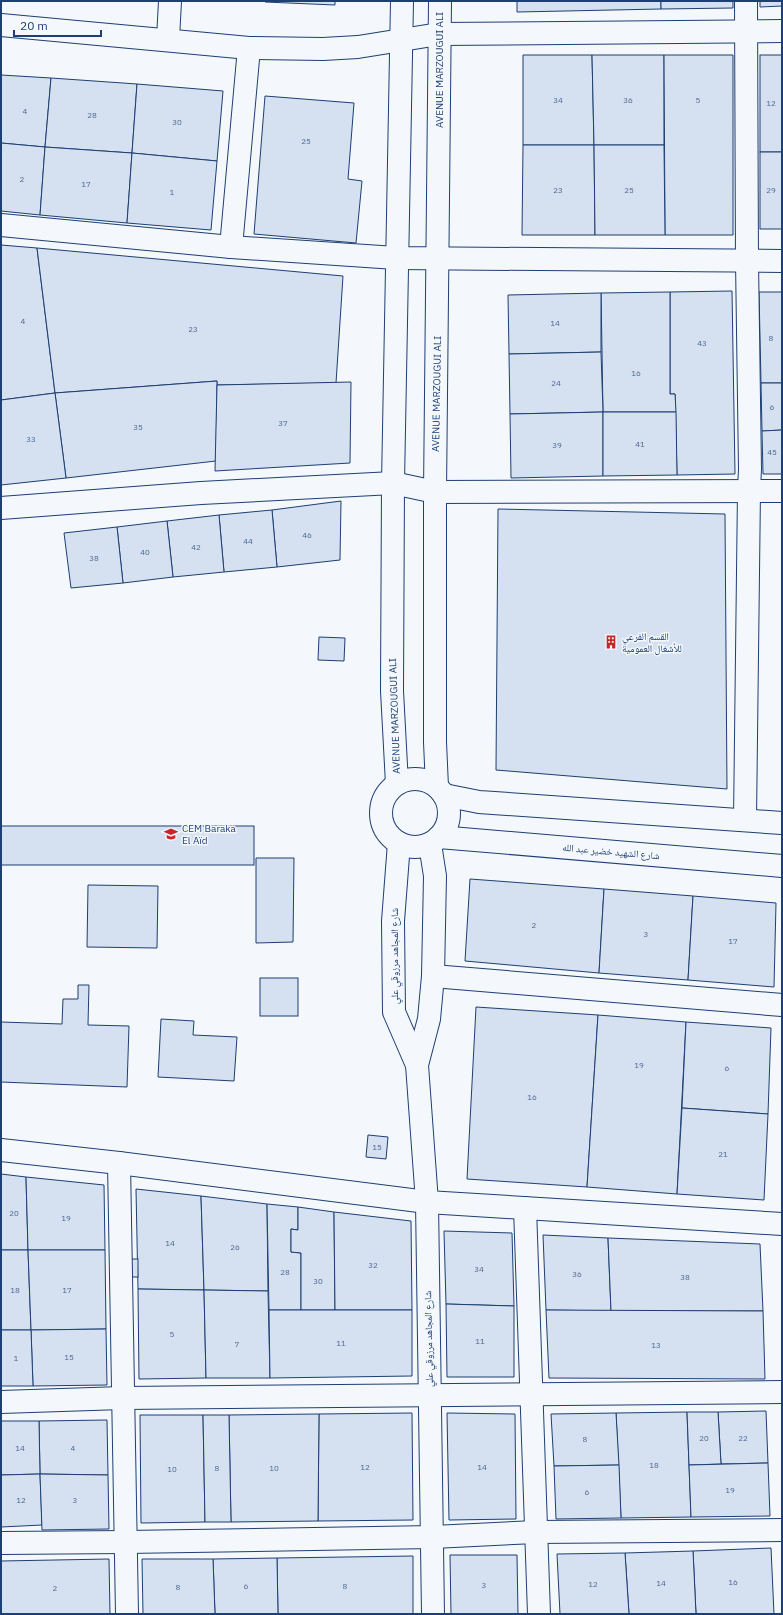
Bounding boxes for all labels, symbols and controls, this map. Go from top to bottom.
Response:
scale bar [14,12,101,38]
street label: AVENUE MARZOUGUI ALI [433,12,446,128]
text: 20 m [20,18,48,33]
house number: 34 [553,95,563,105]
house number: 36 [623,95,633,105]
house number: 5 [696,95,701,105]
house number: 12 [766,98,776,108]
house number: 4 [23,106,28,116]
house number: 28 [87,110,97,120]
house number: 30 [172,117,182,127]
house number: 25 [301,136,311,146]
house number: 2 [20,174,25,184]
house number: 17 [81,179,91,189]
house number: 23 [553,185,563,195]
house number: 25 [624,185,634,195]
house number: 29 [766,185,776,195]
house number: 1 [170,187,175,197]
house number: 4 [21,316,26,326]
house number: 14 [550,318,560,328]
house number: 23 [188,324,198,334]
house number: 8 [769,333,774,343]
street label: AVENUE MARZOUGUI ALI [429,336,444,452]
house number: 43 [697,338,707,348]
house number: 16 [631,368,641,378]
house number: 24 [551,378,561,388]
house number: 6 [770,402,775,412]
house number: 37 [278,418,288,428]
house number: 35 [133,422,143,432]
house number: 33 [26,434,36,444]
house number: 41 [635,439,645,449]
house number: 39 [552,440,562,450]
house number: 45 [767,447,777,457]
house number: 46 [302,530,312,540]
house number: 44 [243,536,253,546]
house number: 42 [191,542,201,552]
house number: 40 [140,547,150,557]
house number: 38 [89,553,99,563]
place label: القسم الفرعي للأشغال العمومية [622,630,682,655]
building icon: القسم الفرعي للأشغال العمومية [603,634,619,650]
street label: AVENUE MARZOUGUI ALI [386,658,403,774]
place label: CEM Baraka El Aïd [182,822,237,847]
school or university icon: CEM Baraka El Aïd [163,826,179,842]
street label: شارع الشهيد خضير عبد الله [562,841,661,862]
street label: شارع المجاهد مرزوقي علي [388,907,403,1004]
house number: 2 [532,920,537,930]
house number: 3 [644,929,649,939]
house number: 17 [728,936,738,946]
house number: 19 [634,1060,644,1070]
house number: 6 [725,1063,730,1073]
house number: 16 [527,1092,537,1102]
house number: 15 [372,1142,382,1152]
house number: 21 [718,1149,728,1159]
house number: 20 [9,1208,19,1218]
house number: 19 [61,1213,71,1223]
house number: 14 [165,1238,175,1248]
house number: 26 [230,1242,240,1252]
house number: 32 [368,1260,378,1270]
house number: 34 [474,1264,484,1274]
house number: 28 [280,1267,290,1277]
house number: 36 [572,1269,582,1279]
house number: 38 [680,1272,690,1282]
house number: 30 [313,1276,323,1286]
house number: 18 [10,1285,20,1295]
house number: 17 [62,1285,72,1295]
street label: شارع المجاهد مرزوقي علي [421,1290,437,1387]
house number: 5 [170,1329,175,1339]
house number: 11 [475,1336,485,1346]
house number: 11 [336,1338,346,1348]
house number: 7 [235,1339,240,1349]
house number: 13 [651,1340,661,1350]
house number: 15 [64,1352,74,1362]
house number: 1 [14,1353,19,1363]
house number: 20 [699,1433,709,1443]
house number: 22 [738,1433,748,1443]
house number: 8 [583,1434,588,1444]
house number: 14 [15,1443,25,1453]
house number: 4 [71,1443,76,1453]
house number: 18 [649,1460,659,1470]
house number: 12 [360,1462,370,1472]
house number: 14 [477,1462,487,1472]
house number: 8 [215,1463,220,1473]
house number: 10 [269,1463,279,1473]
house number: 10 [167,1464,177,1474]
house number: 19 [725,1485,735,1495]
house number: 6 [585,1487,590,1497]
house number: 12 [16,1495,26,1505]
house number: 3 [73,1495,78,1505]
house number: 16 [728,1577,738,1587]
house number: 14 [656,1578,666,1588]
house number: 12 [588,1579,598,1589]
house number: 3 [482,1580,487,1590]
house number: 6 [244,1581,249,1591]
house number: 8 [343,1581,348,1591]
house number: 8 [176,1582,181,1592]
house number: 2 [53,1583,58,1593]

